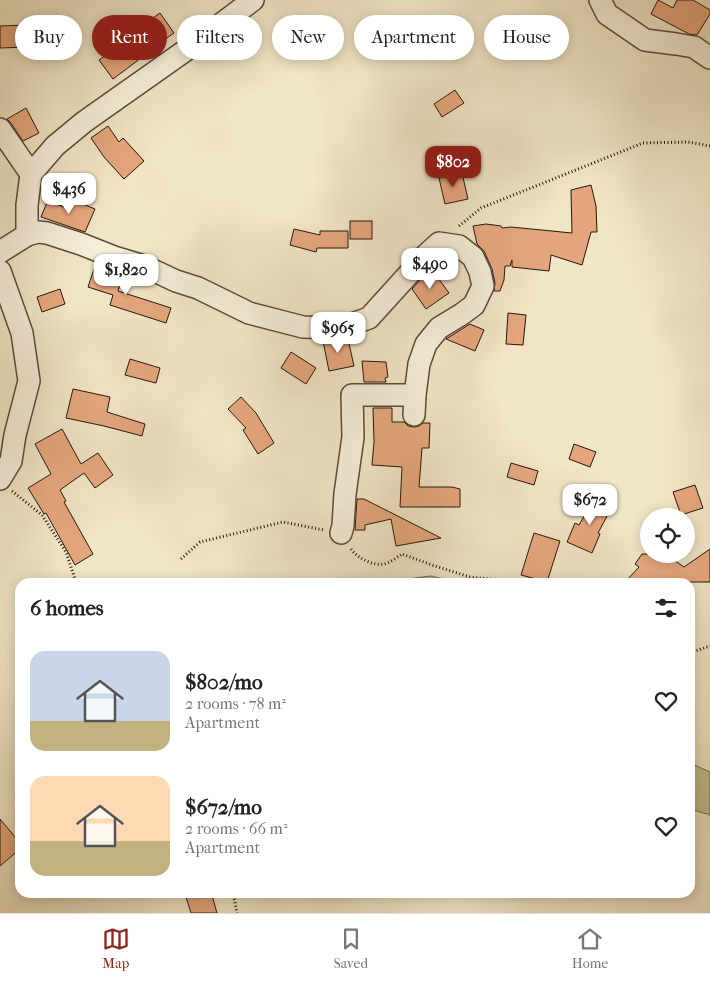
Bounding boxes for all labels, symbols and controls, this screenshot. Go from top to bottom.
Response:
chip: Buy [15,15,82,60]
chip: Rent [92,15,167,60]
chip: Filters [177,15,262,60]
chip: New [272,15,344,60]
chip: Apartment [354,15,474,60]
chip: House [484,15,569,60]
pin: $802 [423,146,483,188]
text: $802 [436,152,470,171]
pin: $436 [39,172,99,215]
text: $436 [52,179,86,198]
pin: $490 [400,248,460,290]
pin: $1,820 [85,254,167,296]
text: $490 [412,254,448,273]
text: $1,820 [105,260,147,279]
pin: $965 [308,312,368,354]
text: $965 [322,318,354,337]
pin: $672 [560,484,620,526]
text: $672 [573,490,607,509]
map controls [640,508,695,563]
button: locate [640,508,695,563]
icon: filters [652,594,680,622]
text: 6 homes [30,596,104,620]
text: $802/mo [185,670,263,694]
icon: home [70,671,130,731]
icon: heart [652,687,680,715]
text: 2 rooms · 78 m² [185,694,286,713]
text: Apartment [185,713,260,732]
text: $672/mo [185,795,262,819]
icon: home [70,796,130,856]
icon: heart [652,812,680,840]
text: 2 rooms · 66 m² [185,819,287,838]
text: Apartment [185,838,260,857]
tab: Map [102,925,130,972]
tab: Saved [333,925,368,972]
tab: Home [572,925,608,972]

